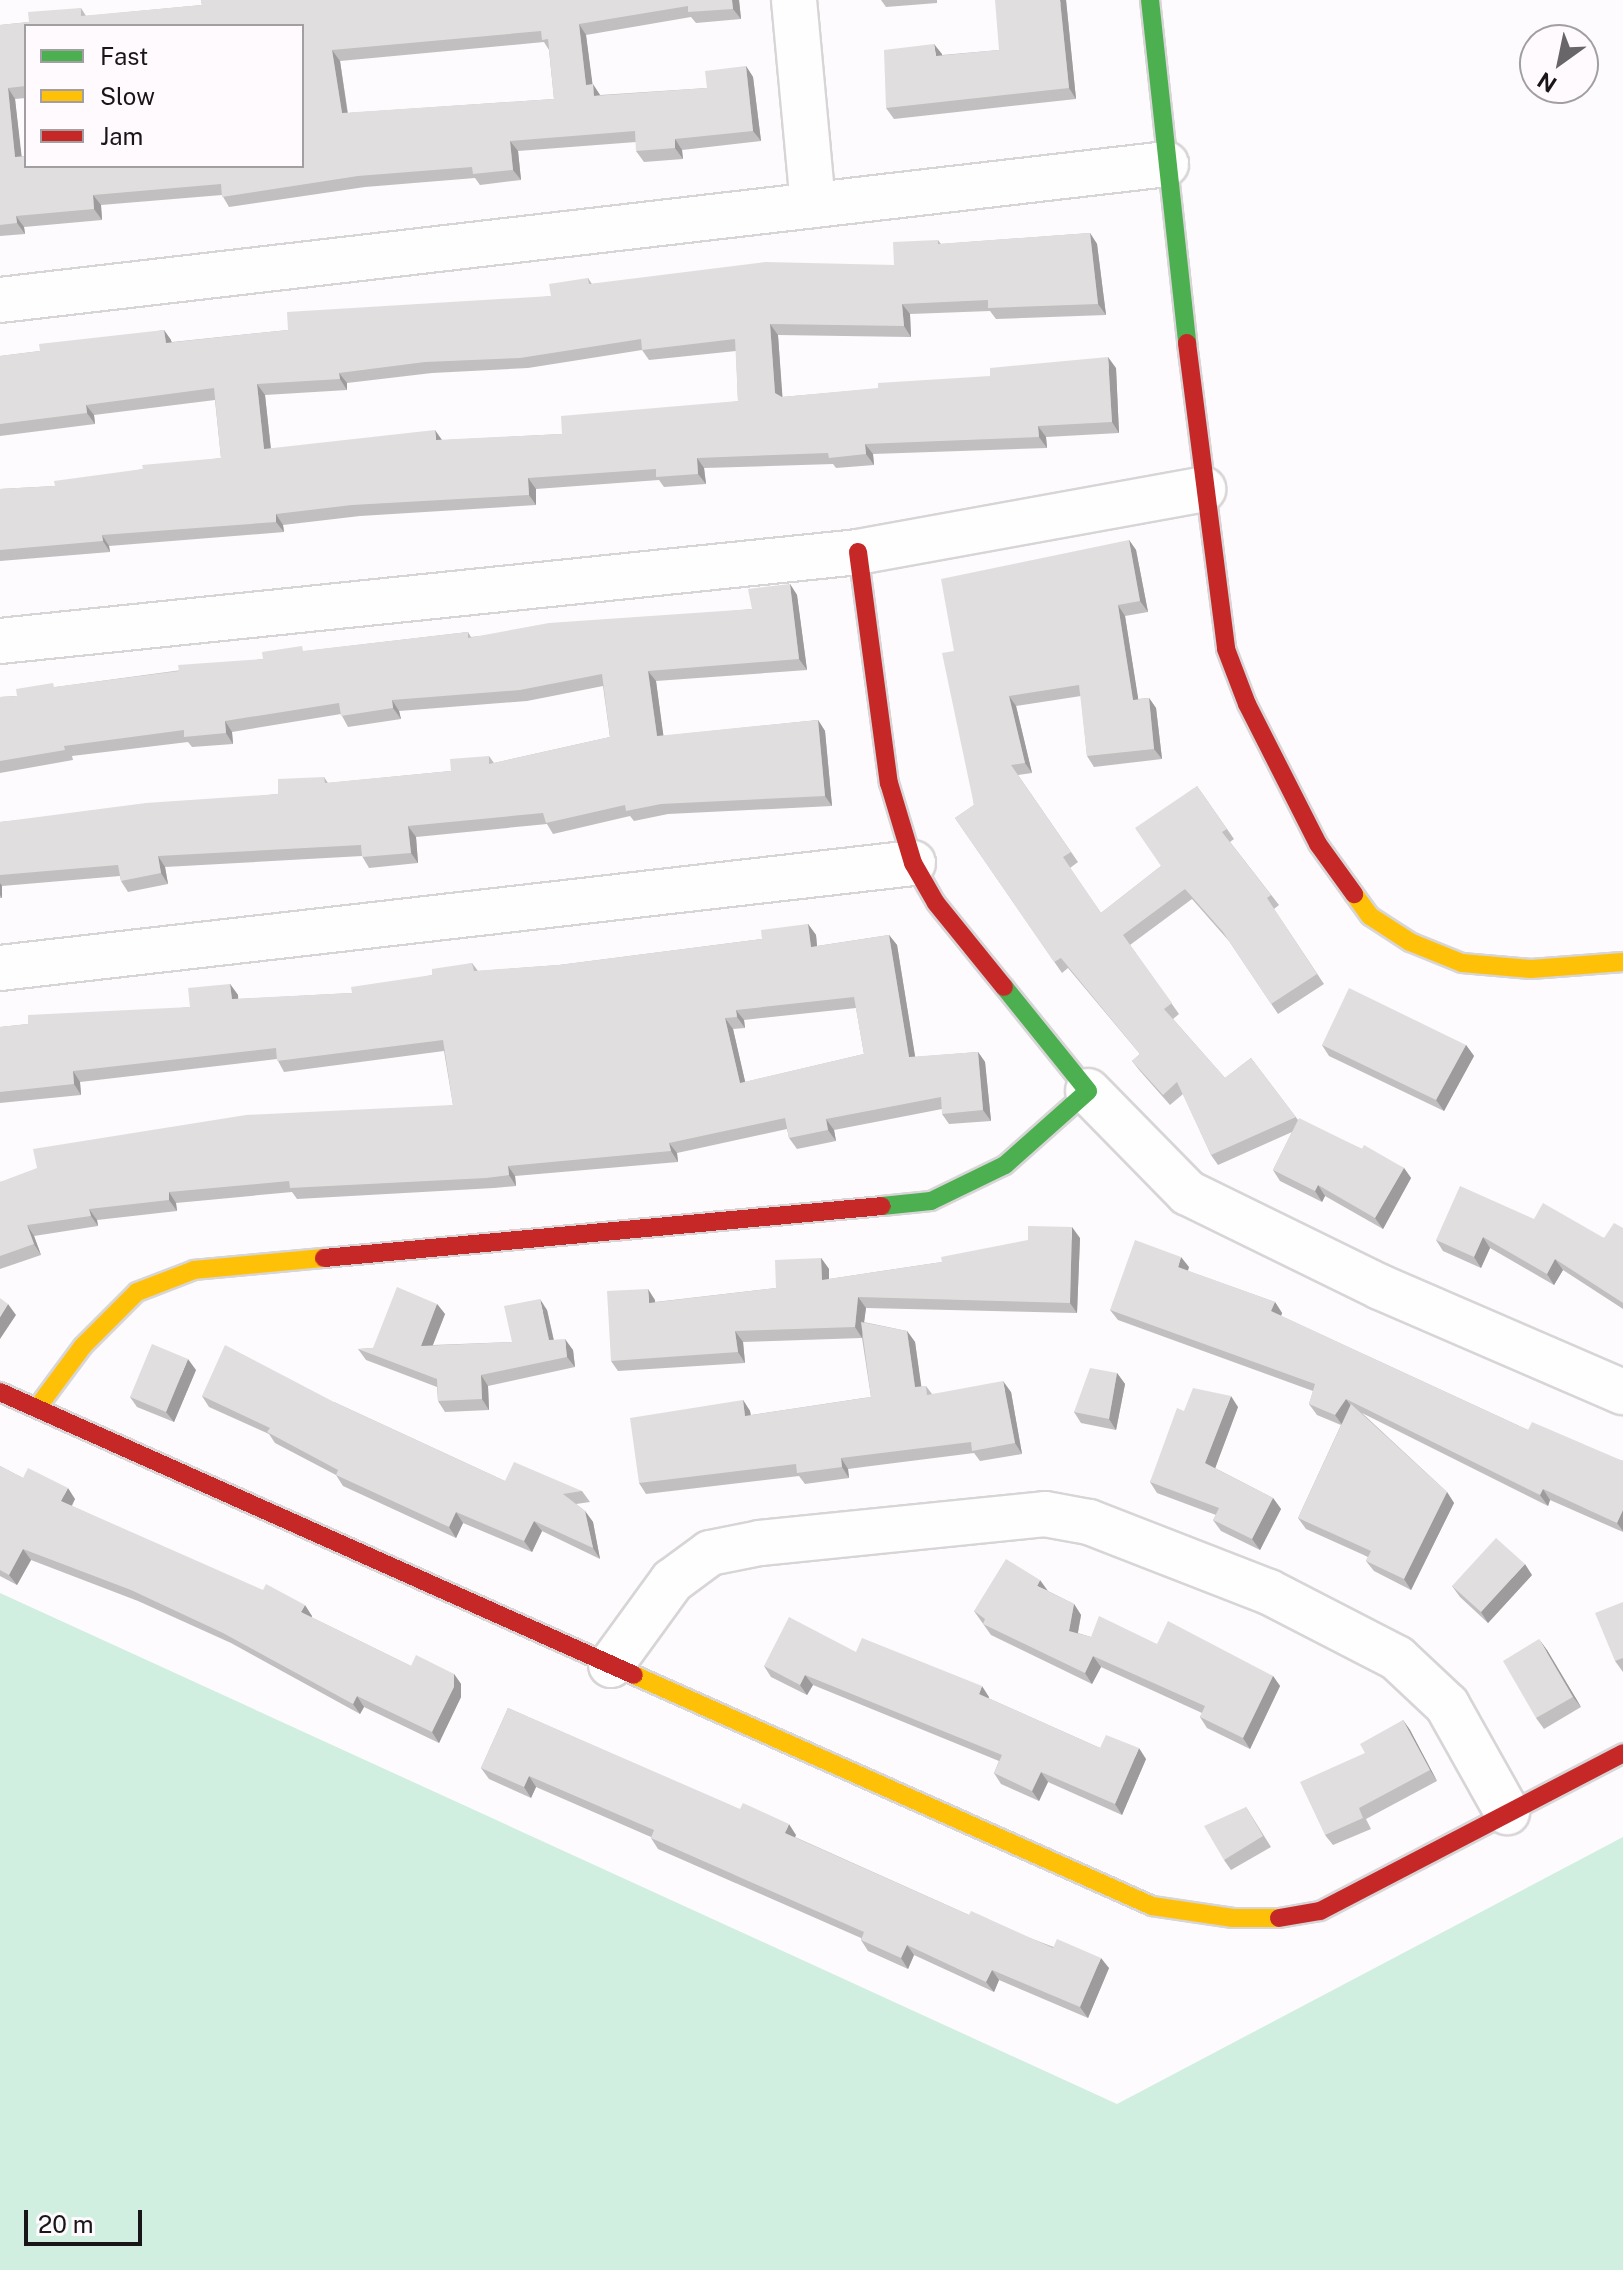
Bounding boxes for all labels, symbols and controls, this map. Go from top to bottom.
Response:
legend [24,24,304,168]
north arrow [1519,24,1599,104]
text: Fast [100,42,148,70]
text: N [1533,67,1561,98]
text: Slow [100,82,155,110]
text: Jam [100,122,143,150]
scale bar [28,2194,146,2244]
text: 20 m [38,2210,94,2238]

